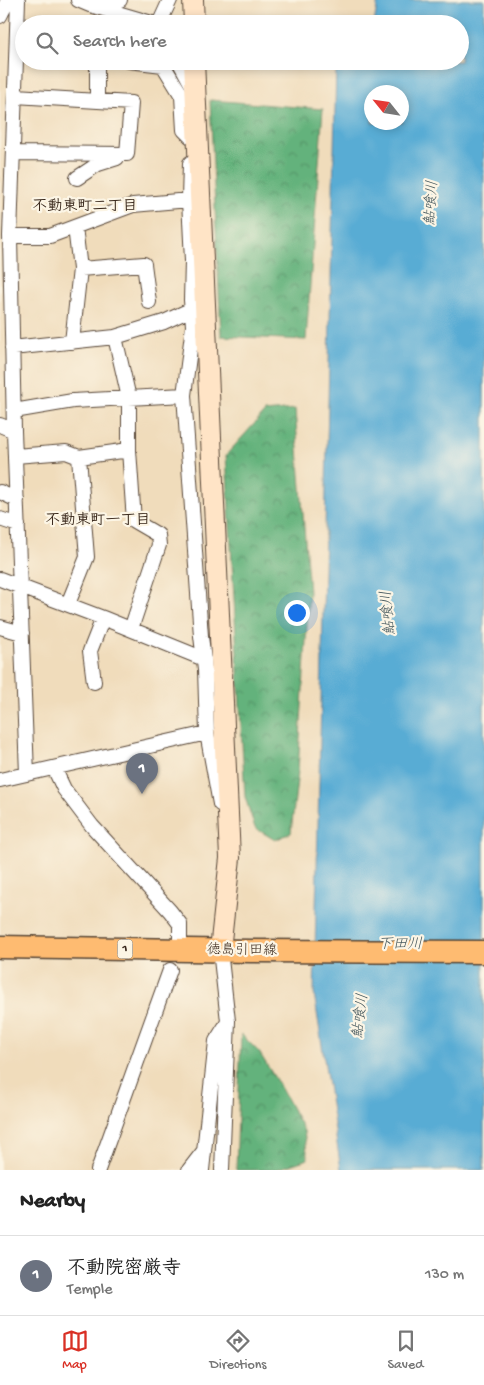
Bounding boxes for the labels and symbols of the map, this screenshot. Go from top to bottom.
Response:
north arrow [364,85,409,130]
water label: 鮎喰川 [420,180,443,226]
district label: 不動東町二丁目 [32,197,138,216]
district label: 不動東町一丁目 [45,511,151,530]
water label: 鮎喰川 [377,590,400,636]
your location [284,600,310,626]
pin: 1 [126,753,158,794]
water label: 下田川 [377,936,423,954]
road number: 1 [118,940,132,959]
street label: 徳島引田線 [207,942,277,960]
water label: 鮎喰川 [348,992,373,1039]

